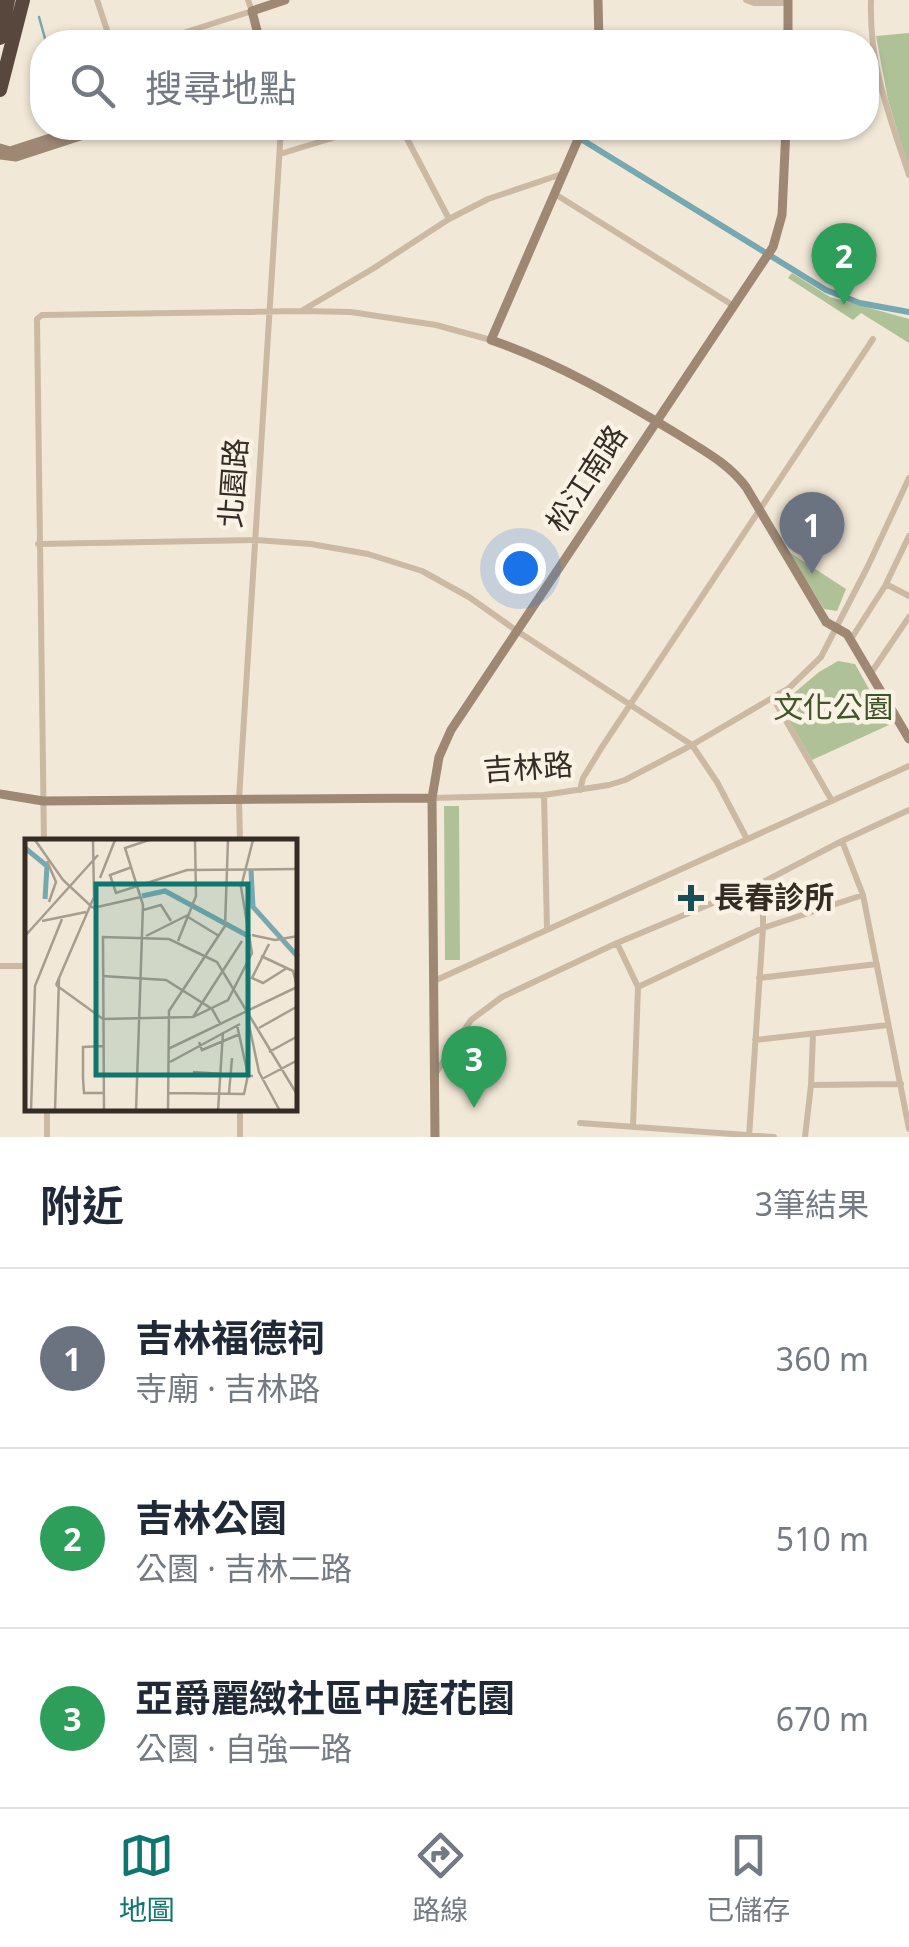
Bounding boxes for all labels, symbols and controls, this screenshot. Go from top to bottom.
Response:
search box [30,30,879,140]
icon: search [65,58,120,113]
text: 搜尋地點 [145,61,297,113]
pin: 2 [812,222,876,305]
street label: 松江南路 [536,417,636,540]
street label: 北園路 [209,437,256,529]
pin: 1 [780,492,844,574]
your location [495,543,546,594]
park label: 文化公園 [773,686,893,727]
street label: 吉林路 [482,743,574,790]
inset map [25,839,298,1112]
place label: 長春診所 [714,876,834,917]
marker: 長春診所 [678,885,704,911]
pin: 3 [442,1026,506,1108]
text: 附近 [40,1176,124,1233]
text: 3筆結果 [755,1182,869,1225]
text: 吉林福德祠 [135,1311,325,1363]
text: 1 [63,1337,82,1380]
text: 360 m [776,1337,869,1380]
text: 寺廟 · 吉林路 [135,1366,320,1409]
text: 吉林公園 [135,1491,287,1543]
text: 2 [63,1517,82,1560]
text: 510 m [776,1517,869,1560]
text: 公園 · 吉林二路 [135,1546,352,1589]
text: 亞爵麗緻社區中庭花園 [135,1671,515,1723]
text: 3 [63,1697,82,1740]
text: 670 m [776,1697,869,1740]
text: 公園 · 自強一路 [135,1726,352,1769]
tab: 地圖 [119,1828,175,1928]
tab: 路線 [412,1828,468,1928]
tab: 已儲存 [706,1828,790,1928]

